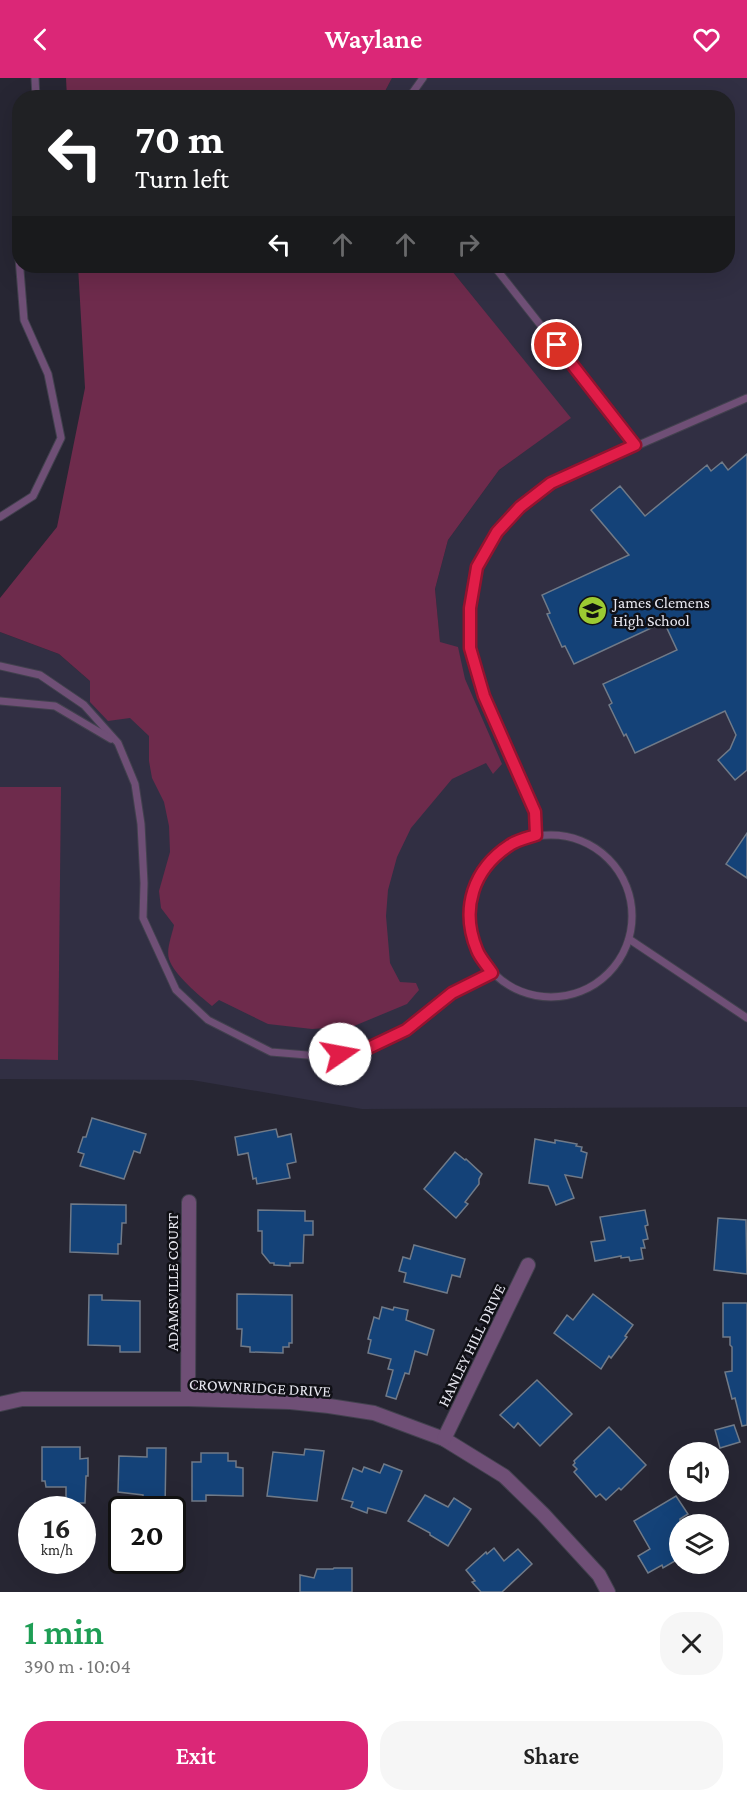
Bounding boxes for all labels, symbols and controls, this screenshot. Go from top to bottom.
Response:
icon: back [24,23,57,56]
icon: heart [690,23,723,56]
text: Waylane [325,24,422,54]
icon: left [36,114,114,192]
text: 70 m [135,115,224,162]
text: Turn left [135,164,229,194]
icon: left [263,228,296,261]
icon: ahead [326,228,359,261]
icon: ahead [389,228,422,261]
icon: right [452,228,485,261]
pin [531,319,582,370]
icon: arrive [540,328,573,361]
place label: James Clemens High School [611,594,710,630]
school or university icon: James Clemens High School [576,595,608,627]
position arrow [308,1022,372,1086]
street label: ADAMSVILLE COURT [164,1212,181,1351]
street label: HANLEY HILL DRIVE [434,1281,509,1409]
street label: CROWNRIDGE DRIVE [189,1375,332,1400]
map controls [669,1442,729,1574]
button: sound [669,1442,729,1502]
speed limit sign: 20 [108,1496,186,1574]
text: 16 [43,1511,71,1544]
button: layers [669,1514,729,1574]
text: km/h [41,1542,73,1558]
text: 1 min [24,1612,104,1652]
button: close [660,1612,723,1675]
text: 390 m · 10:04 [24,1655,131,1677]
button: Exit [24,1721,368,1790]
button: Share [380,1721,723,1790]

